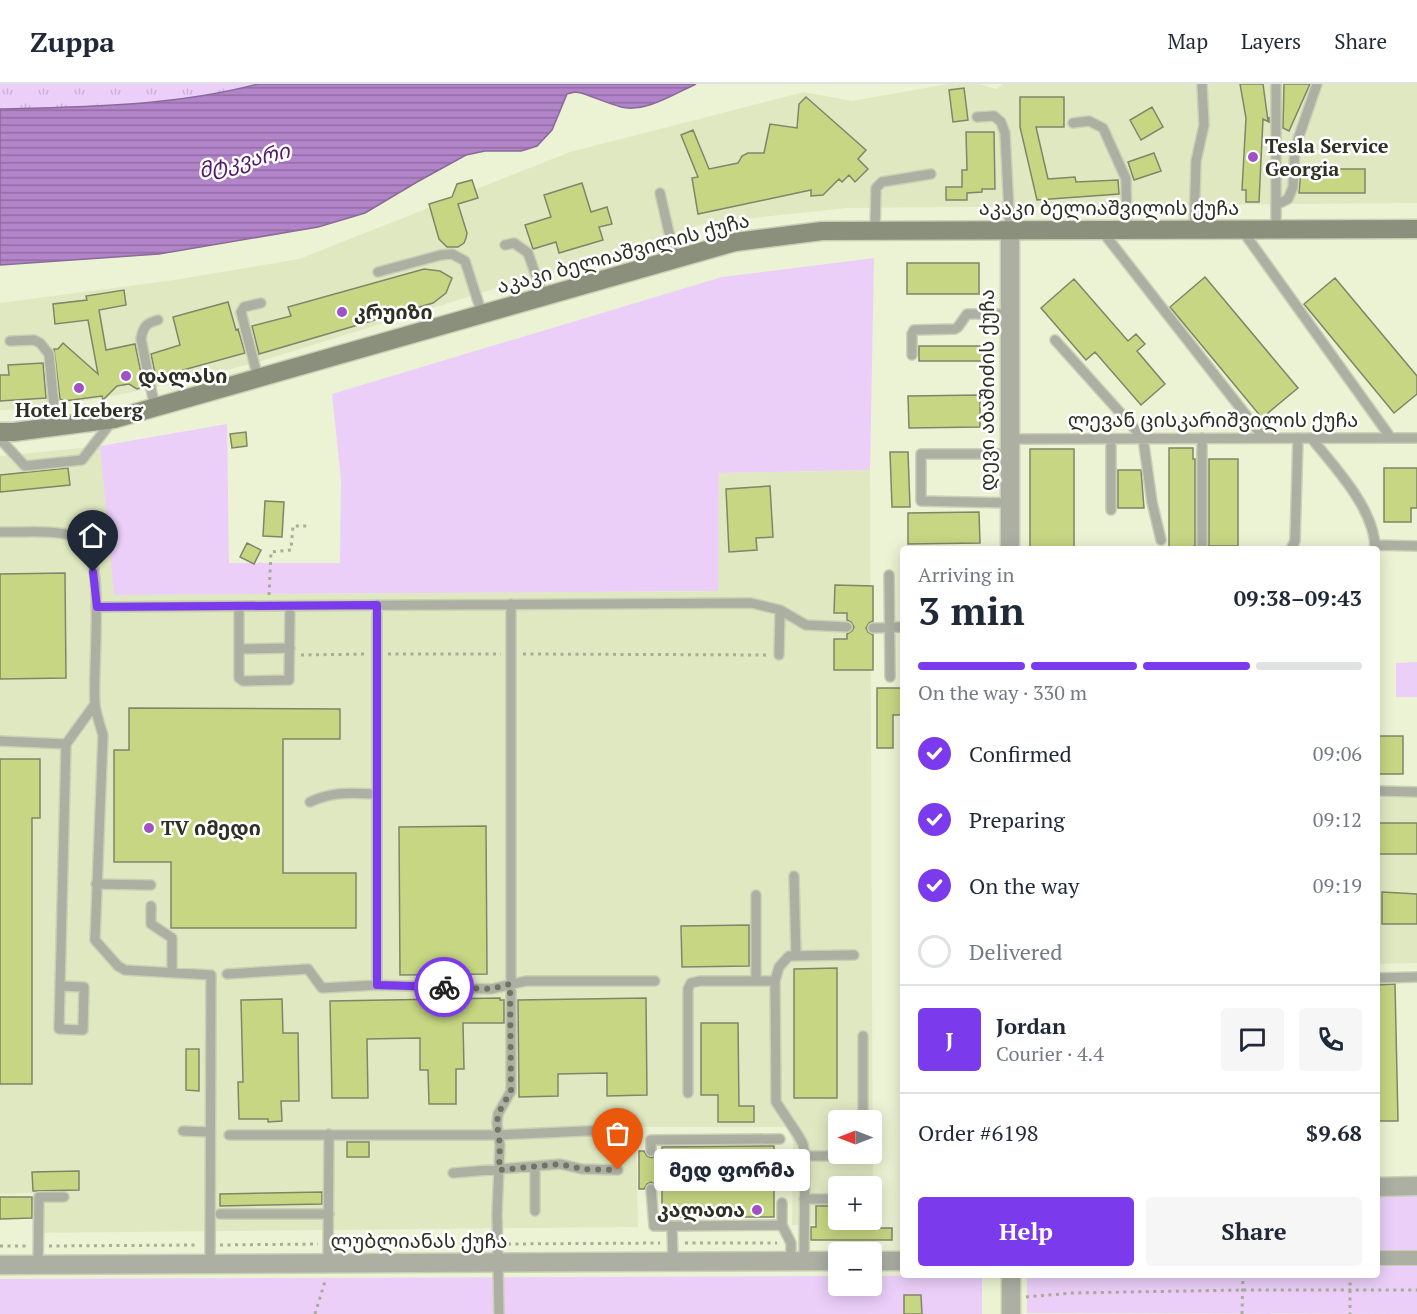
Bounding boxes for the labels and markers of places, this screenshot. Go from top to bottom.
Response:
place label: Tesla Service Georgia [1265,132,1389,182]
marker: Tesla Service Georgia [1246,150,1260,164]
place label: კრუიზი [354,298,432,325]
marker: კრუიზი [335,305,349,319]
place label: დალასი [138,362,227,389]
marker: დალასი [119,369,133,383]
marker: Hotel Iceberg [72,381,86,395]
place label: Hotel Iceberg [15,396,144,423]
pin [67,510,118,572]
place label: TV იმედი [161,814,261,841]
marker: TV იმედი [142,821,156,835]
pin [592,1108,643,1170]
callout: მედ ფორმა [654,1149,810,1191]
place label: კალათა [657,1196,745,1223]
marker: კალათა [750,1203,764,1217]

